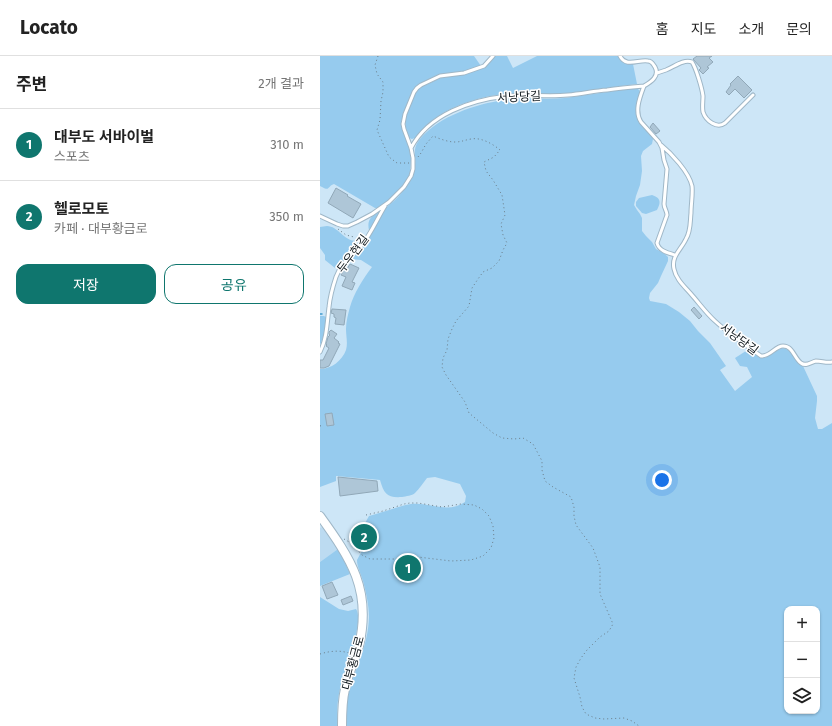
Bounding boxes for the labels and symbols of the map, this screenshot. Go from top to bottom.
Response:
street label: 서낭당길 [497,89,541,105]
street label: 두우현길 [334,232,372,276]
street label: 서낭당길 [717,320,761,358]
your location [652,470,672,490]
pin: 2 [351,522,377,552]
pin: 1 [395,553,421,583]
street label: 대부황금로 [339,635,367,691]

